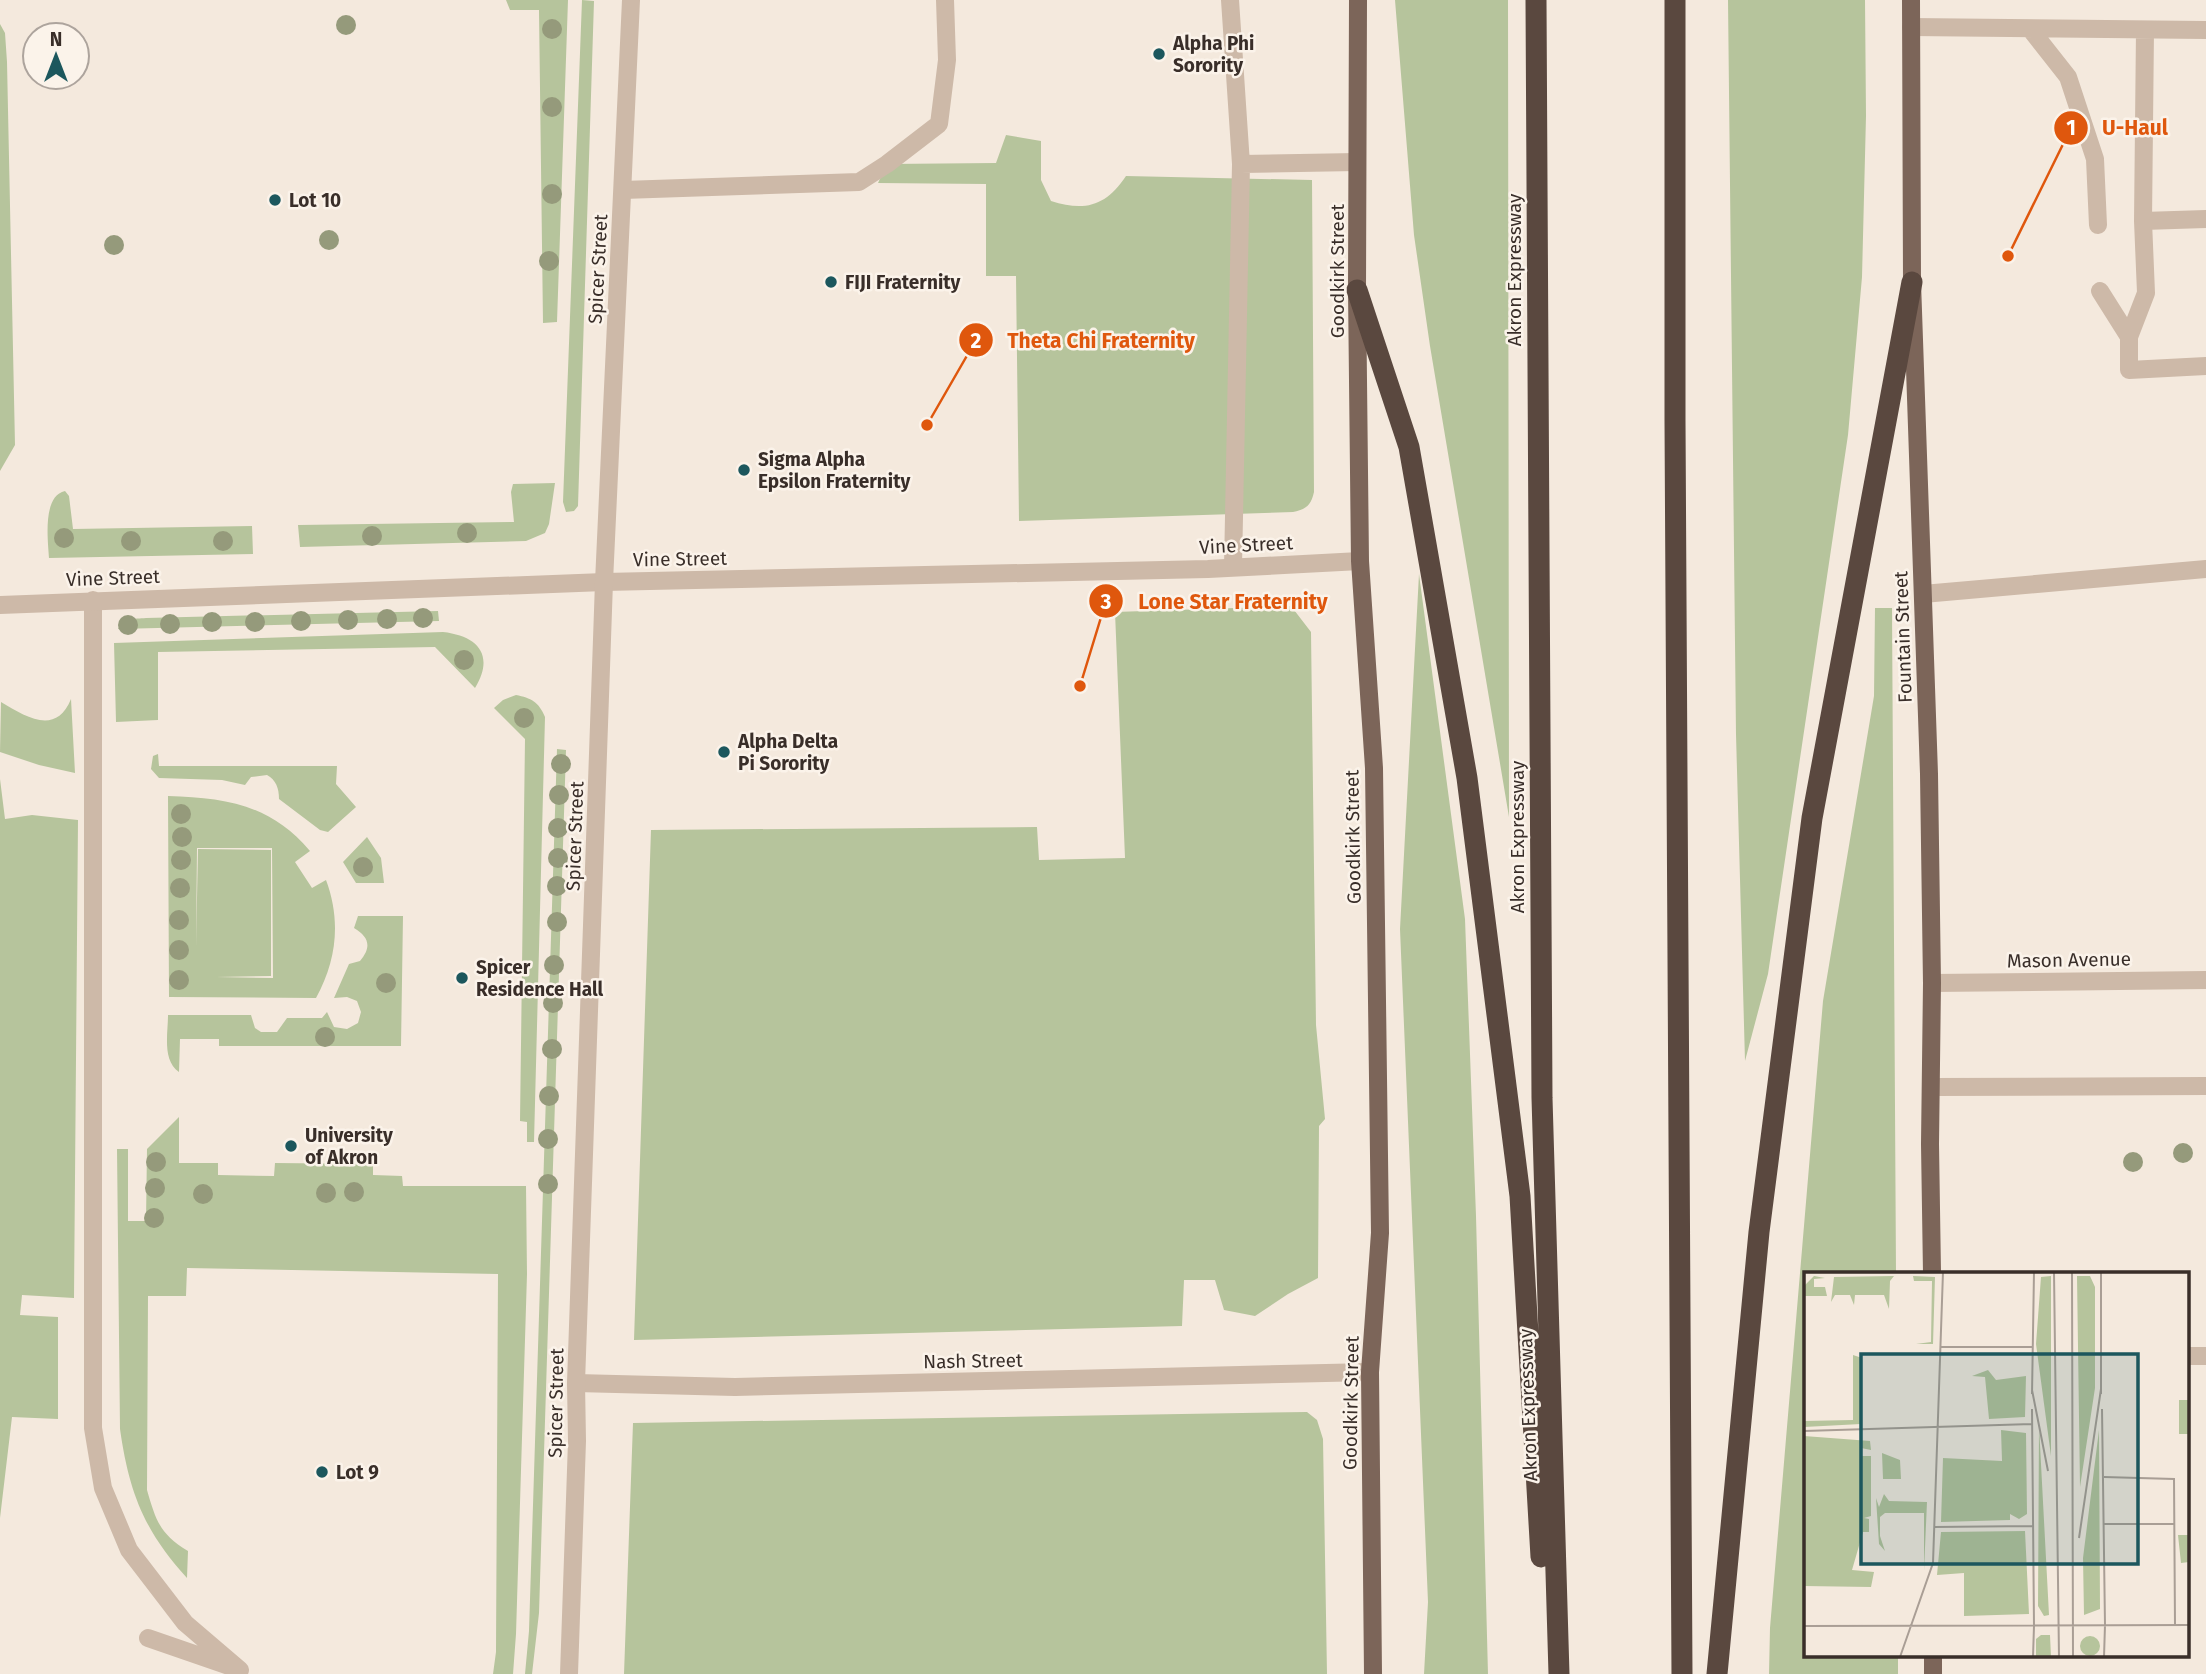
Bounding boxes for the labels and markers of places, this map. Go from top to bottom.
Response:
place label: Alpha Phi Sorority [1172,32,1254,77]
marker: Alpha Phi Sorority [1151,46,1167,62]
callout: U-Haul [2053,107,2182,149]
place label: Lot 10 [289,189,341,212]
marker: Lot 10 [267,192,283,208]
place label: FIJI Fraternity [845,271,961,294]
marker: FIJI Fraternity [823,274,839,290]
callout: Theta Chi Fraternity [958,319,1209,361]
place label: Sigma Alpha Epsilon Fraternity [758,448,910,493]
marker: Sigma Alpha Epsilon Fraternity [736,462,752,478]
callout: Lone Star Fraternity [1089,580,1341,622]
place label: Alpha Delta Pi Sorority [737,730,838,775]
marker: Alpha Delta Pi Sorority [716,744,732,760]
place label: Spicer Residence Hall [476,956,604,1001]
marker: Spicer Residence Hall [454,970,470,986]
place label: University of Akron [305,1124,393,1169]
marker: University of Akron [283,1138,299,1154]
place label: Lot 9 [336,1461,379,1484]
marker: Lot 9 [314,1464,330,1480]

